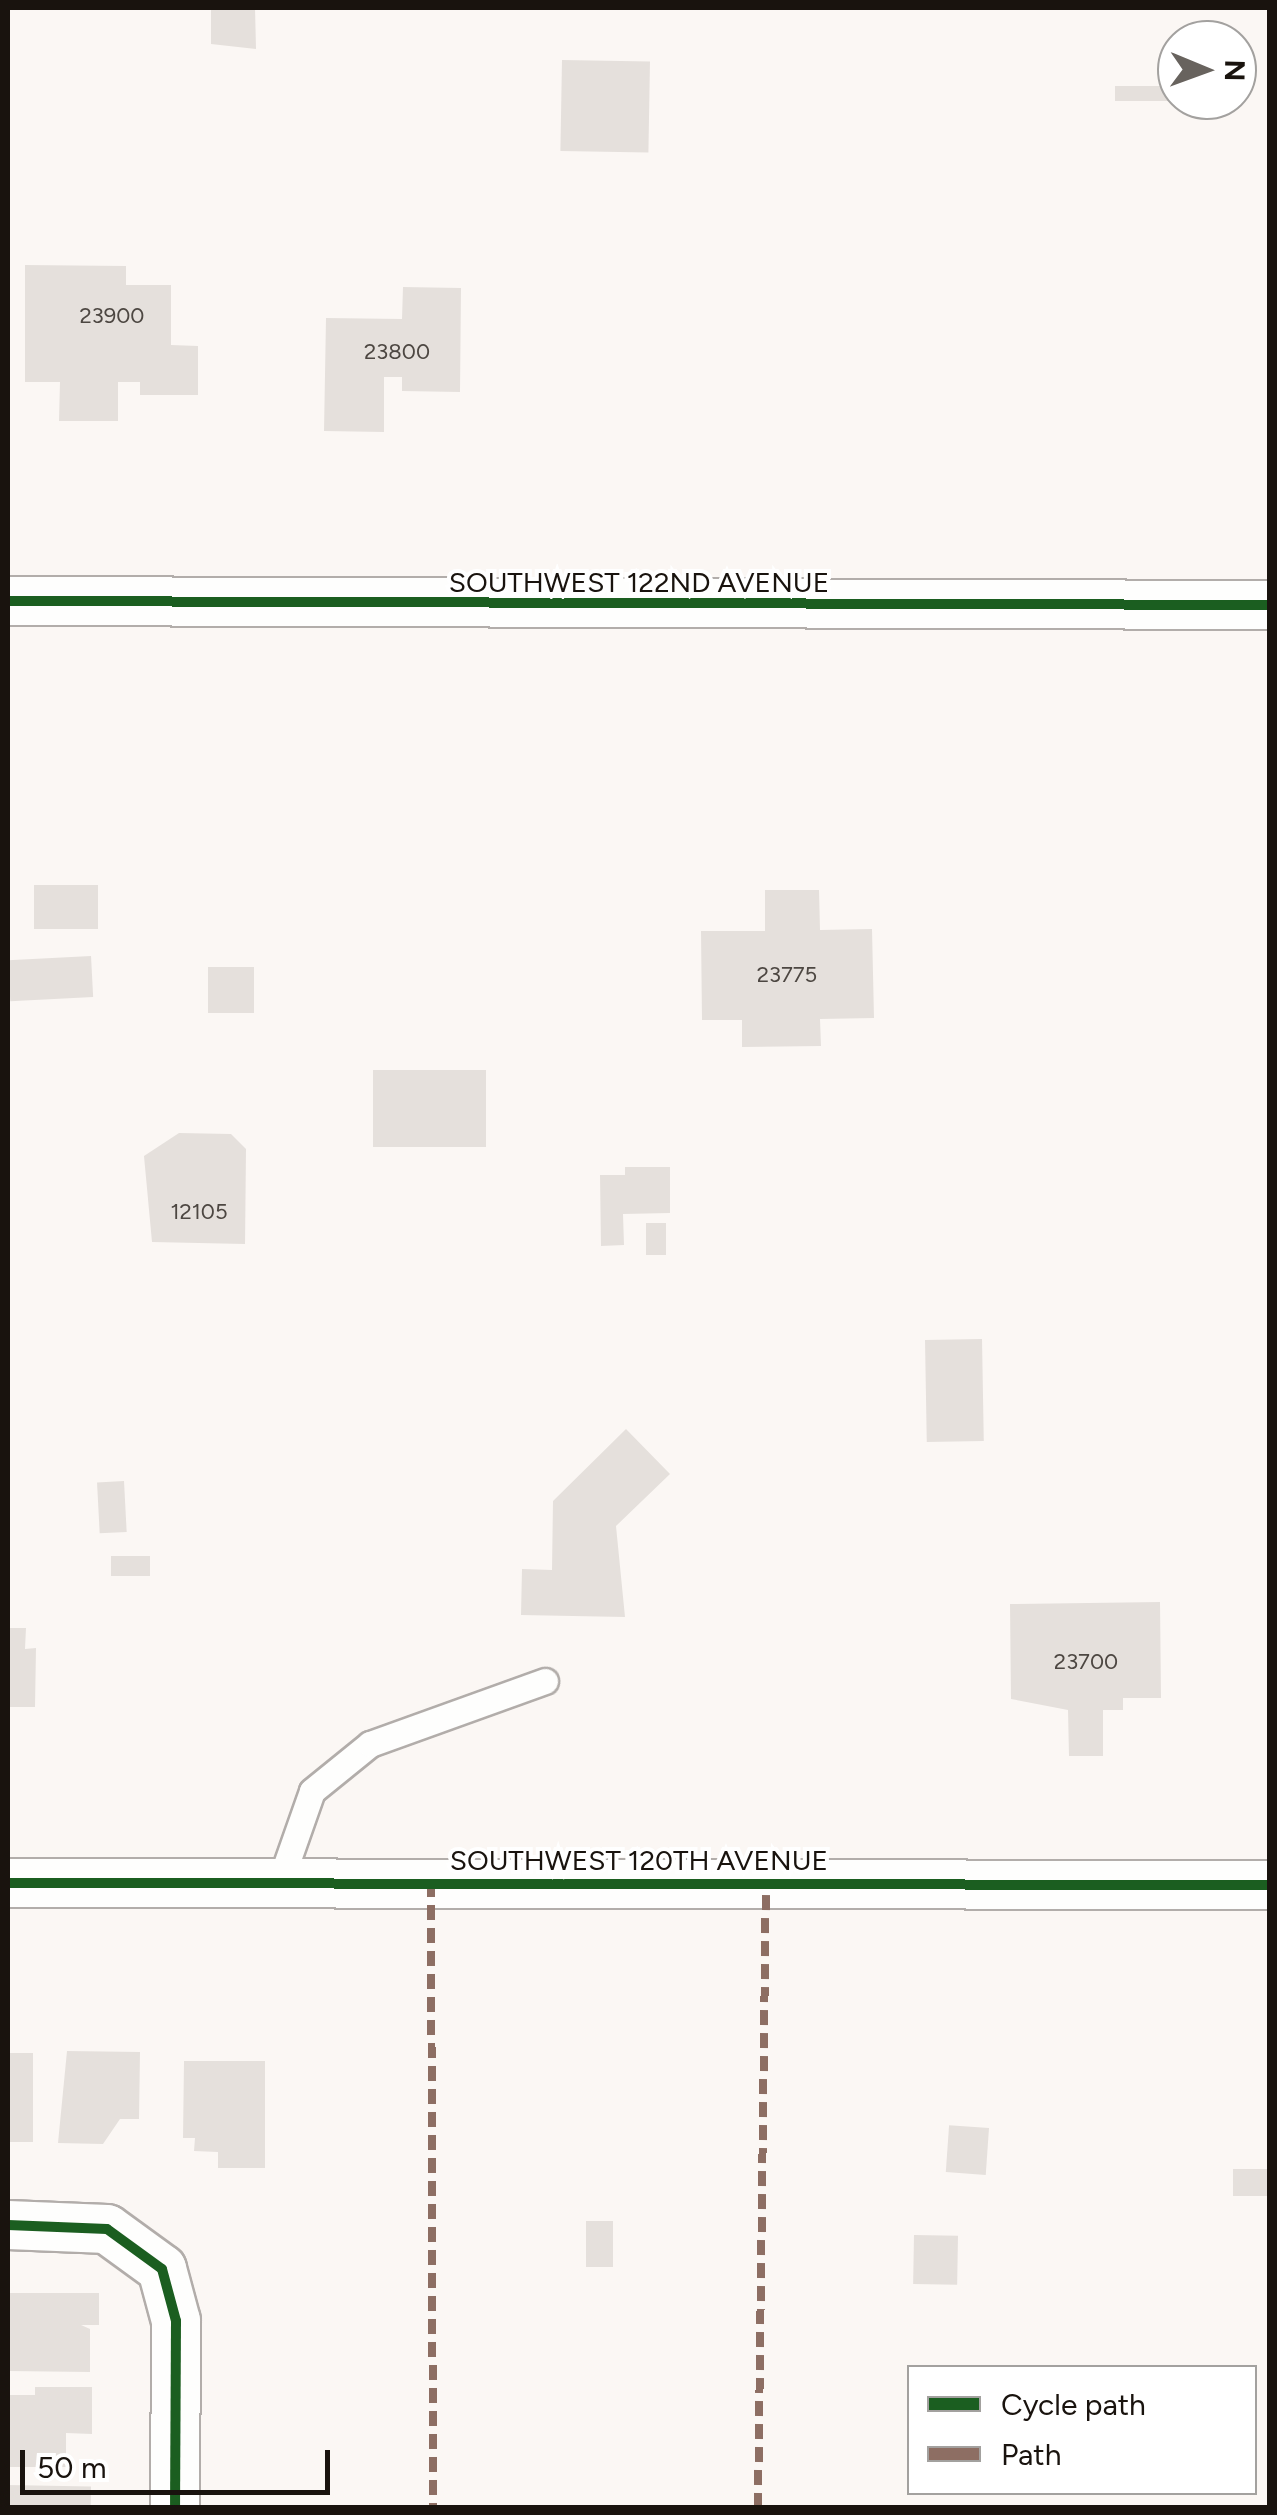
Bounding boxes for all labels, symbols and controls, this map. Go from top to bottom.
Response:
north arrow [1157,20,1257,120]
text: N [1218,59,1252,82]
house number: 23900 [80,303,144,329]
house number: 23800 [364,339,430,365]
street label: SOUTHWEST 122ND AVENUE [449,565,829,599]
house number: 23775 [757,962,817,988]
house number: 12105 [170,1199,228,1225]
house number: 23700 [1054,1649,1118,1675]
street label: SOUTHWEST 120TH AVENUE [450,1843,828,1877]
legend [907,2365,1257,2495]
text: Cycle path [1001,2386,1146,2423]
scale bar [25,2430,335,2492]
text: Path [1001,2436,1061,2473]
text: 50 m [37,2449,106,2486]

